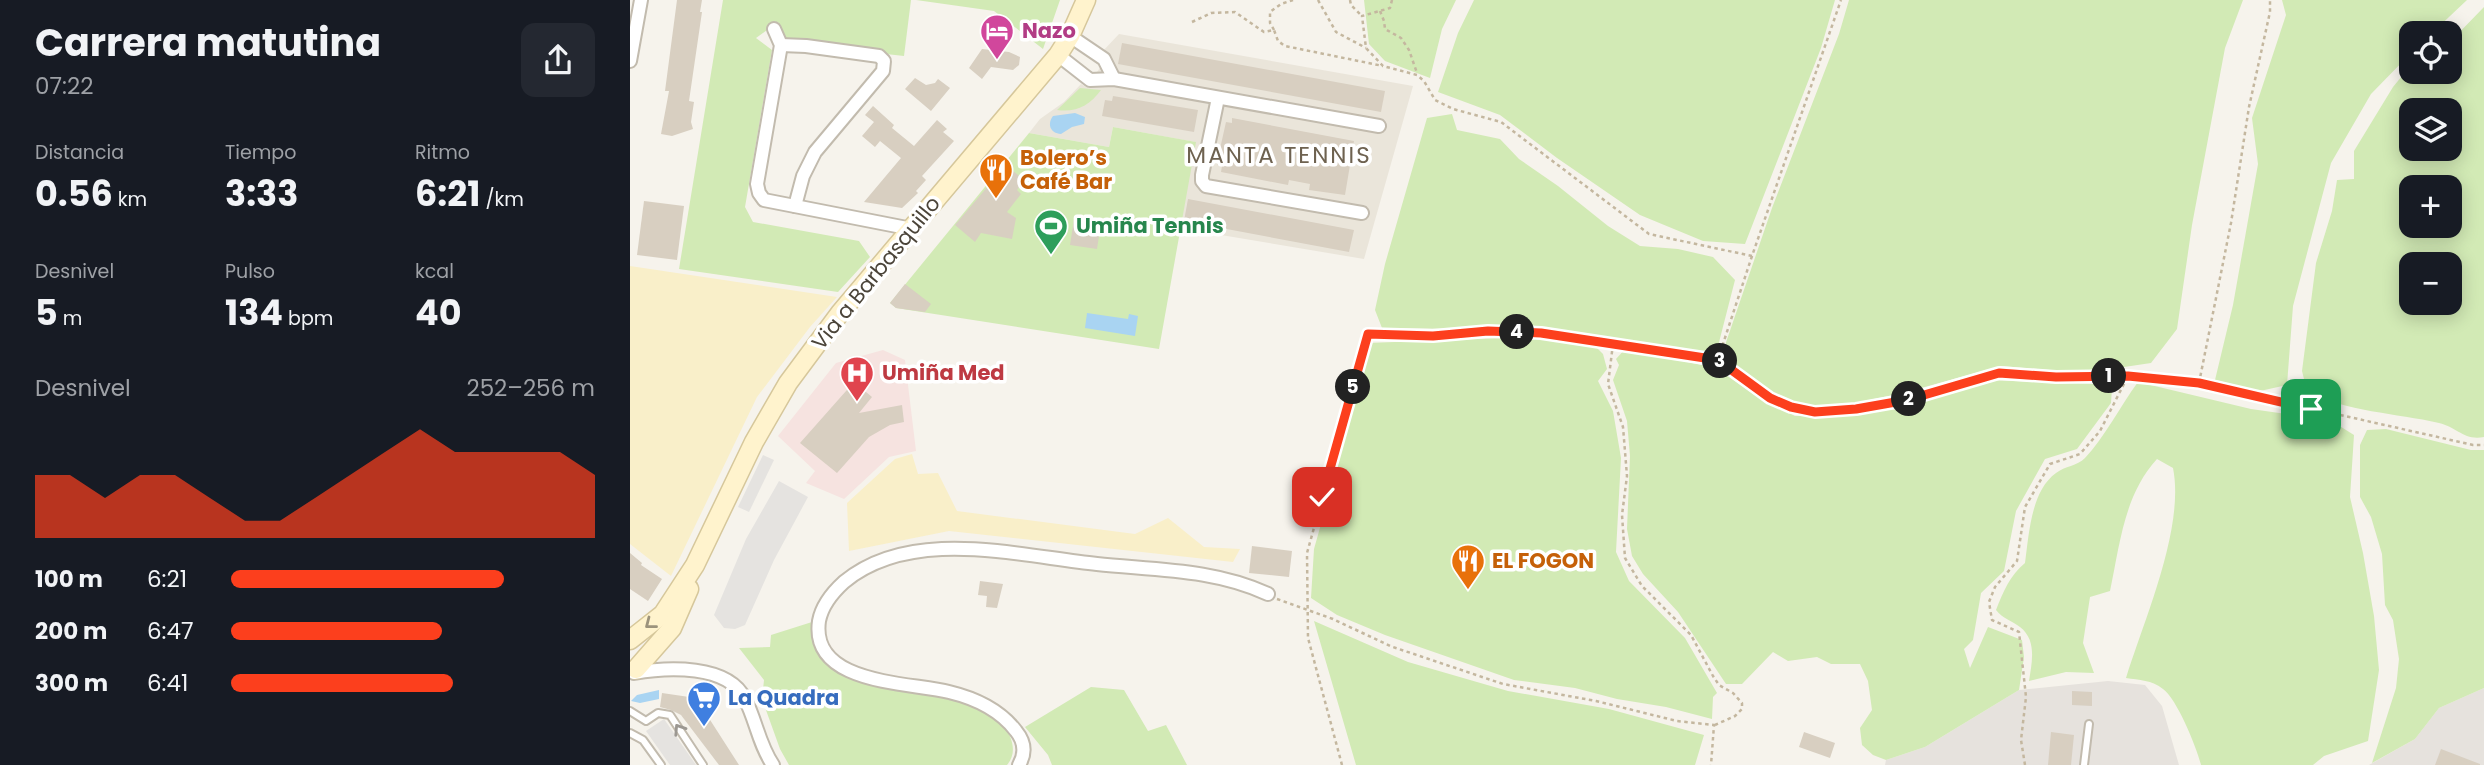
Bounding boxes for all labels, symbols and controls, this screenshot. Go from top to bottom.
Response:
hotel icon: Nazo [978,12,1016,61]
text: Carrera matutina [35,16,381,69]
place label: Nazo [1022,16,1076,45]
map controls [2399,21,2462,315]
button: locate [2399,21,2462,84]
button: share [521,23,595,97]
text: 07:22 [35,70,93,102]
button: layers [2399,98,2462,161]
text: Distancia [35,139,124,166]
text: Tiempo [225,139,296,166]
text: Ritmo [415,139,470,166]
district label: MANTA TENNIS [1186,139,1372,171]
place label: Bolero’s Café Bar [1020,143,1112,196]
restaurant icon: Bolero’s Café Bar [977,151,1015,200]
text: 0.56 [35,169,113,218]
text: 3:33 [225,169,298,218]
text: 6:21 [415,169,480,218]
button: + [2399,175,2462,238]
text: km [113,186,147,213]
text: /km [480,186,524,213]
street label: Via a Barbasquillo [805,190,947,356]
sports icon: Umiña Tennis [1032,207,1070,256]
place label: Umiña Tennis [1076,211,1224,240]
button: − [2399,252,2462,315]
text: Desnivel [35,258,114,285]
text: Pulso [225,258,275,285]
text: kcal [415,258,454,285]
text: 5 [35,288,58,337]
text: 134 [225,288,283,337]
text: 40 [415,288,462,337]
text: m [58,305,82,332]
text: bpm [283,305,333,332]
pin: 4 [1500,314,1534,350]
text: 4 [1510,318,1523,345]
pin: 3 [1702,344,1738,378]
text: 3 [1714,347,1725,374]
hospital icon: Umiña Med [838,354,876,403]
place label: Umiña Med [882,358,1005,387]
pin: 1 [2092,358,2126,394]
text: 1 [2105,362,2112,389]
pin: 5 [1336,370,1370,404]
text: Desnivel [35,372,131,404]
text: 252–256 m [466,372,595,404]
text: 5 [1346,373,1359,400]
pin [2281,379,2341,439]
pin: 2 [1892,382,1926,416]
text: 2 [1903,385,1914,412]
icon: arrive [2292,390,2330,428]
pin [1292,467,1352,527]
icon: check [1303,478,1341,516]
restaurant icon: EL FOGON [1449,542,1487,591]
place label: EL FOGON [1492,546,1594,575]
text: 100 m [35,563,103,595]
text: 6:21 [147,563,187,595]
text: 200 m [35,615,107,647]
text: 6:47 [147,615,194,647]
one-way arrow [646,615,658,628]
text: 300 m [35,667,108,699]
text: 6:41 [147,667,188,699]
supermarket icon: La Quadra [685,679,723,728]
place label: La Quadra [728,683,839,712]
one-way arrow [675,724,688,737]

